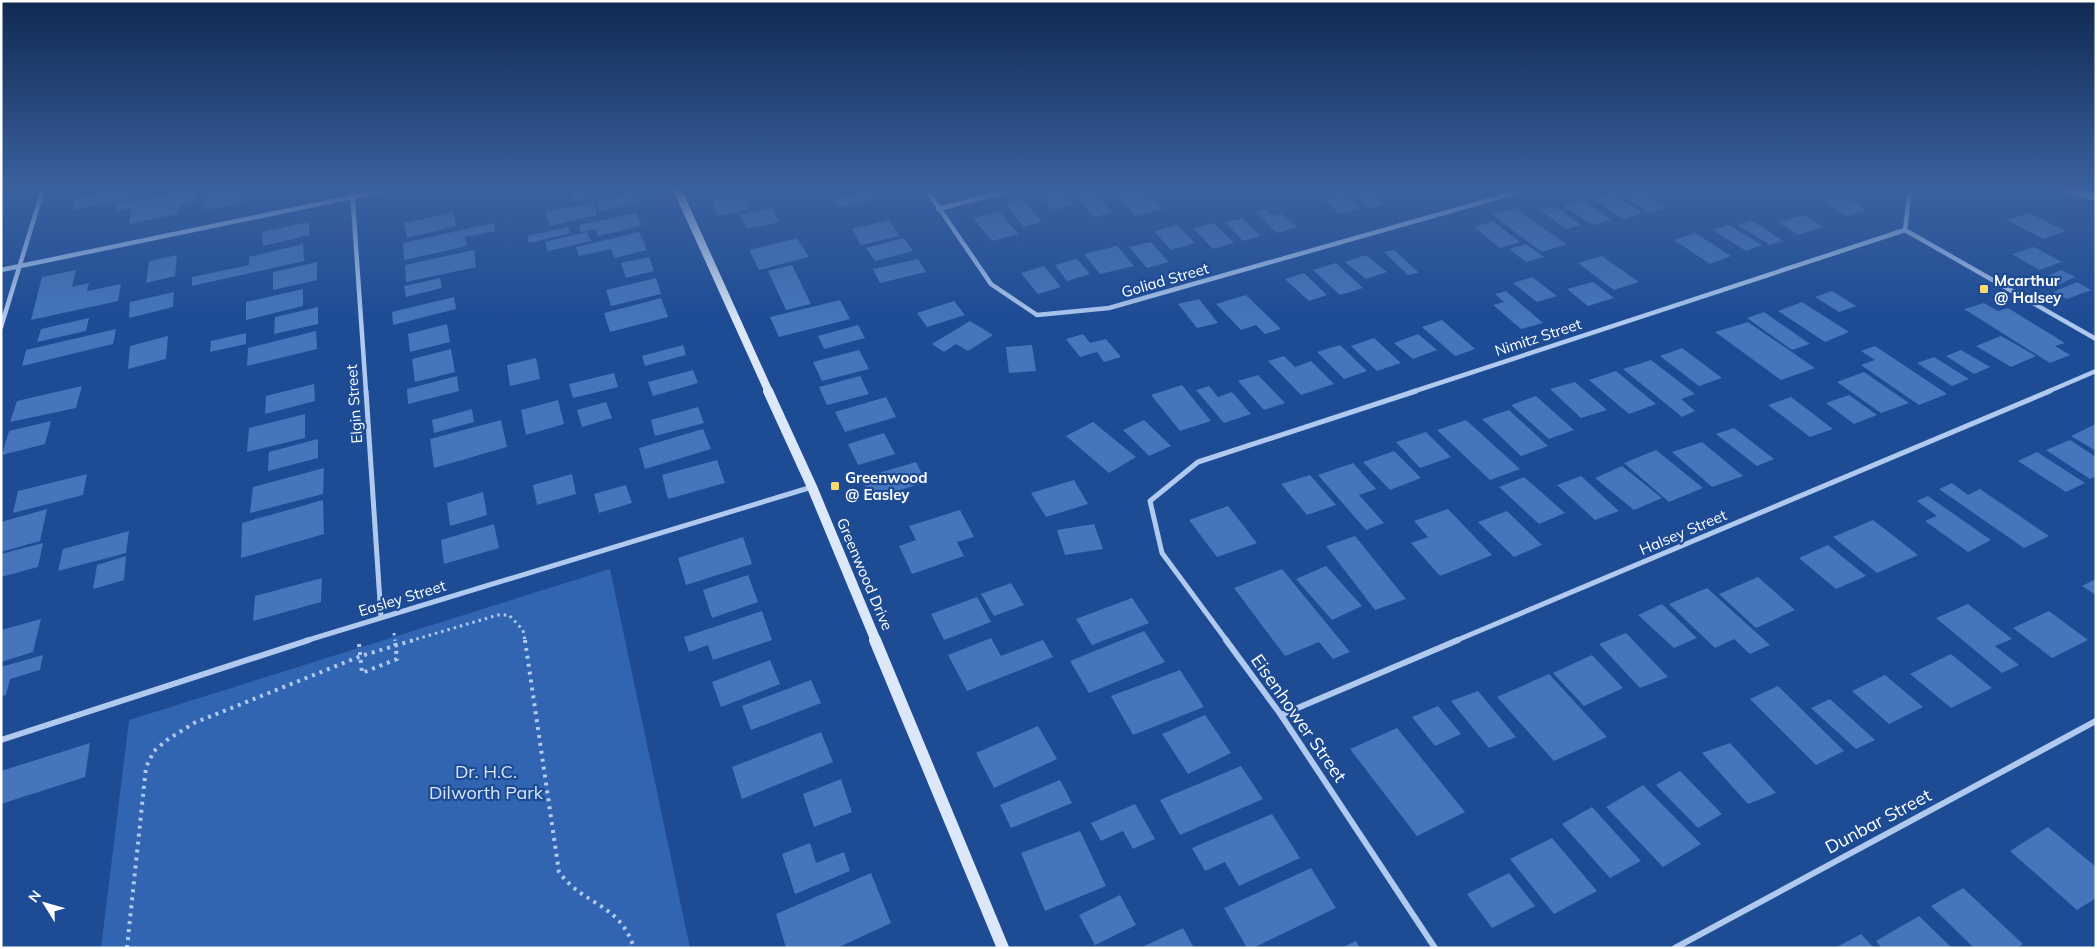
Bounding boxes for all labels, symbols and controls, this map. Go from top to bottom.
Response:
street label: Goliad Street [1119,258,1211,302]
place label: Mcarthur @ Halsey [1994,271,2062,307]
marker: Mcarthur @ Halsey [1978,283,1990,295]
street label: Nimitz Street [1492,314,1584,360]
street label: Elgin Street [342,364,366,444]
place label: Greenwood @ Easley [845,468,927,504]
marker: Greenwood @ Easley [829,480,841,492]
street label: Halsey Street [1637,505,1729,559]
street label: Greenwood Drive [833,515,897,633]
street label: Easley Street [356,576,448,620]
street label: Eisenhower Street [1246,650,1352,786]
park label: Dr. H.C. Dilworth Park [429,760,544,804]
street label: Dunbar Street [1821,783,1935,859]
north arrow [20,879,70,929]
text: N [24,887,45,906]

